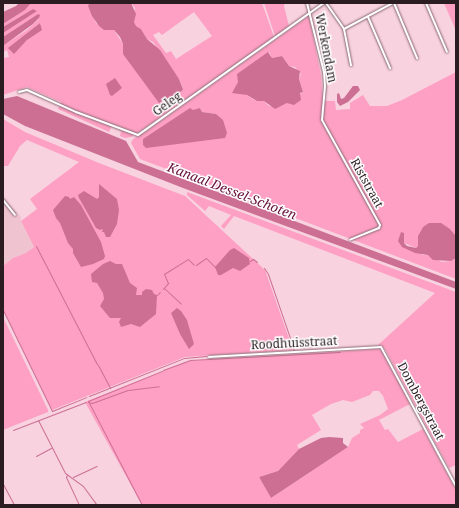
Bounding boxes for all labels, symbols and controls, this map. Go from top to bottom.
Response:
street label: Werkendam [312,12,340,84]
street label: Geleg [150,89,184,119]
street label: Riststraat [348,156,386,210]
water label: Kanaal Dessel-Schoten [165,159,299,223]
street label: Roodhuisstraat [251,334,337,352]
street label: Dombergstraat [395,360,447,442]

